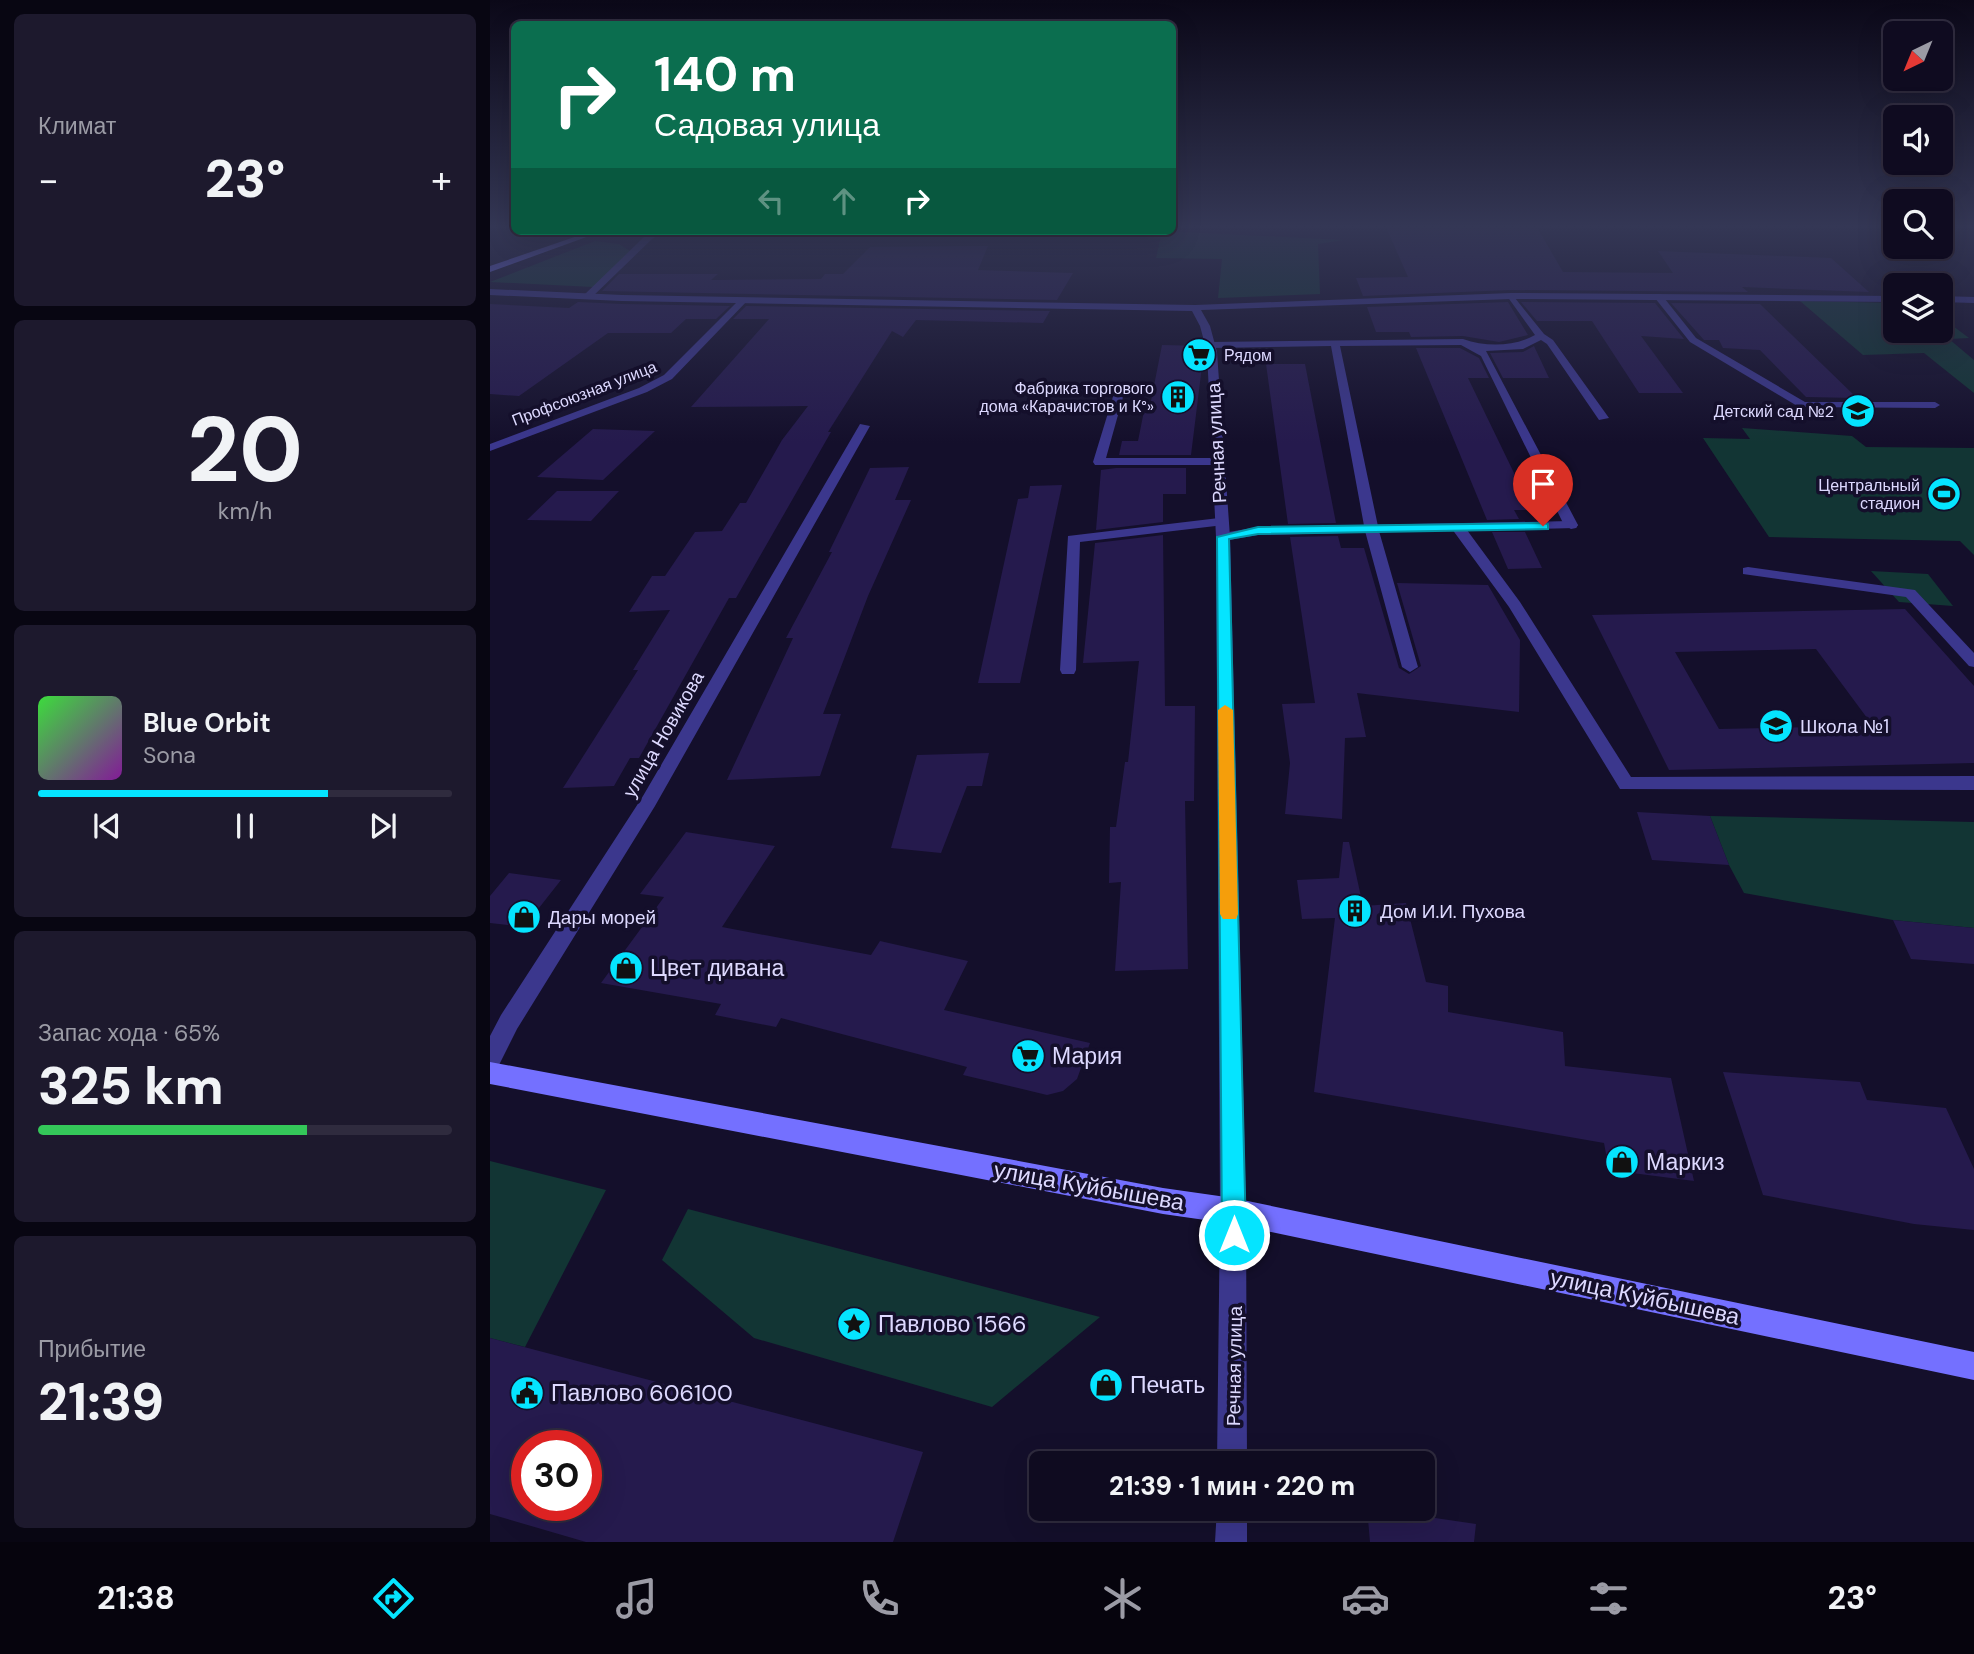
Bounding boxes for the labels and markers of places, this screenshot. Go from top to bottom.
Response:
supermarket icon: Рядом [1180,336,1218,374]
place label: Рядом [1224,345,1272,366]
place label: Фабрика торгового дома «Карачистов и К°» [979,378,1154,417]
building icon: Фабрика торгового дома «Карачистов и К°» [1159,378,1197,416]
school or university icon: Детский сад №2 [1839,392,1877,430]
place label: Детский сад №2 [1714,401,1834,422]
pin [1513,454,1573,526]
place label: Центральный стадион [1818,475,1920,514]
sports icon: Центральный стадион [1925,475,1963,513]
school or university icon: Школа №1 [1757,707,1795,745]
place label: Школа №1 [1800,714,1889,739]
building icon: Дом И.И. Пухова [1336,892,1374,930]
shop icon: Дары морей [505,898,543,936]
place label: Дом И.И. Пухова [1380,899,1526,924]
place label: Дары морей [548,905,656,930]
shop icon: Цвет дивана [607,949,645,987]
place label: Цвет дивана [650,953,784,983]
supermarket icon: Мария [1009,1037,1047,1075]
place label: Мария [1052,1041,1122,1071]
shop icon: Маркиз [1603,1143,1641,1181]
place label: Маркиз [1646,1147,1724,1177]
place icon: Павлово 1566 [835,1305,873,1343]
place label: Павлово 1566 [878,1309,1026,1339]
shop icon: Печать [1087,1366,1125,1404]
place label: Печать [1130,1370,1205,1400]
public building icon: Павлово 606100 [508,1374,546,1412]
place label: Павлово 606100 [551,1378,733,1408]

